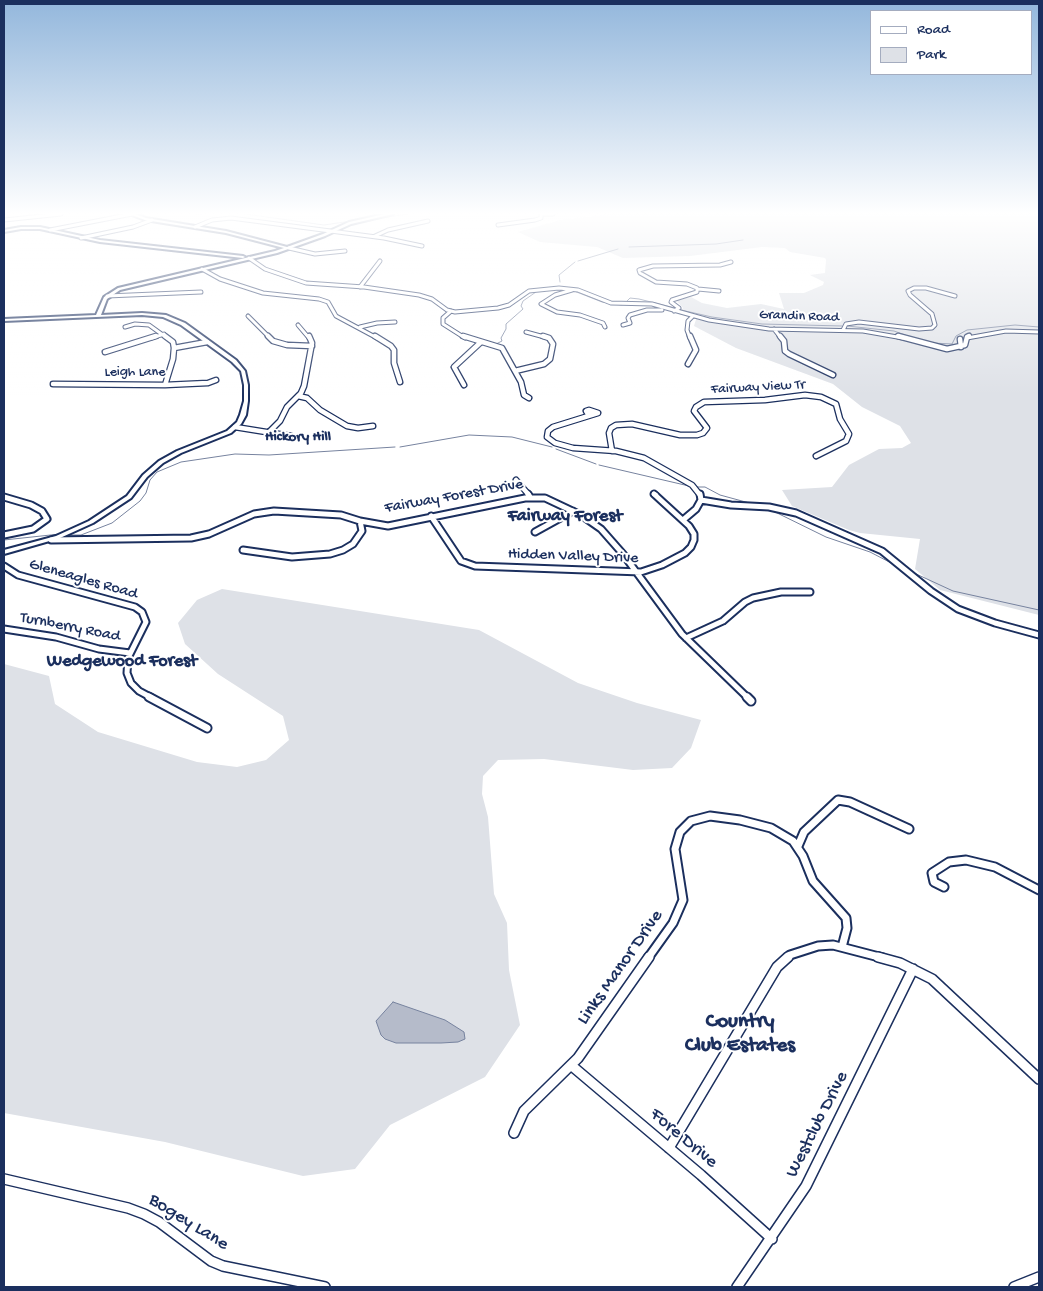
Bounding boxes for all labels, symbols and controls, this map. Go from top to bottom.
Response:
legend [870,10,1033,75]
text: Road [917,21,950,39]
text: Park [917,46,946,64]
street label: Grandin Road [759,307,839,327]
street label: Leigh Lane [105,365,165,381]
street label: Fairway View Tr [710,377,806,399]
district label: Hickory Hill [265,429,331,447]
street label: Fairway Forest Drive [383,475,525,519]
district label: Fairway Forest [508,506,622,528]
street label: Hidden Valley Drive [507,545,639,569]
street label: Gleneagles Road [26,555,140,605]
street label: Turnberry Road [18,609,122,647]
district label: Wedgewood Forest [47,651,197,673]
street label: Links Manor Drive [573,906,669,1030]
district label: Country Club Estates [685,1010,795,1060]
street label: Westclub Drive [781,1068,855,1182]
street label: Fore Drive [644,1104,722,1174]
street label: Bogey Lane [144,1189,232,1257]

